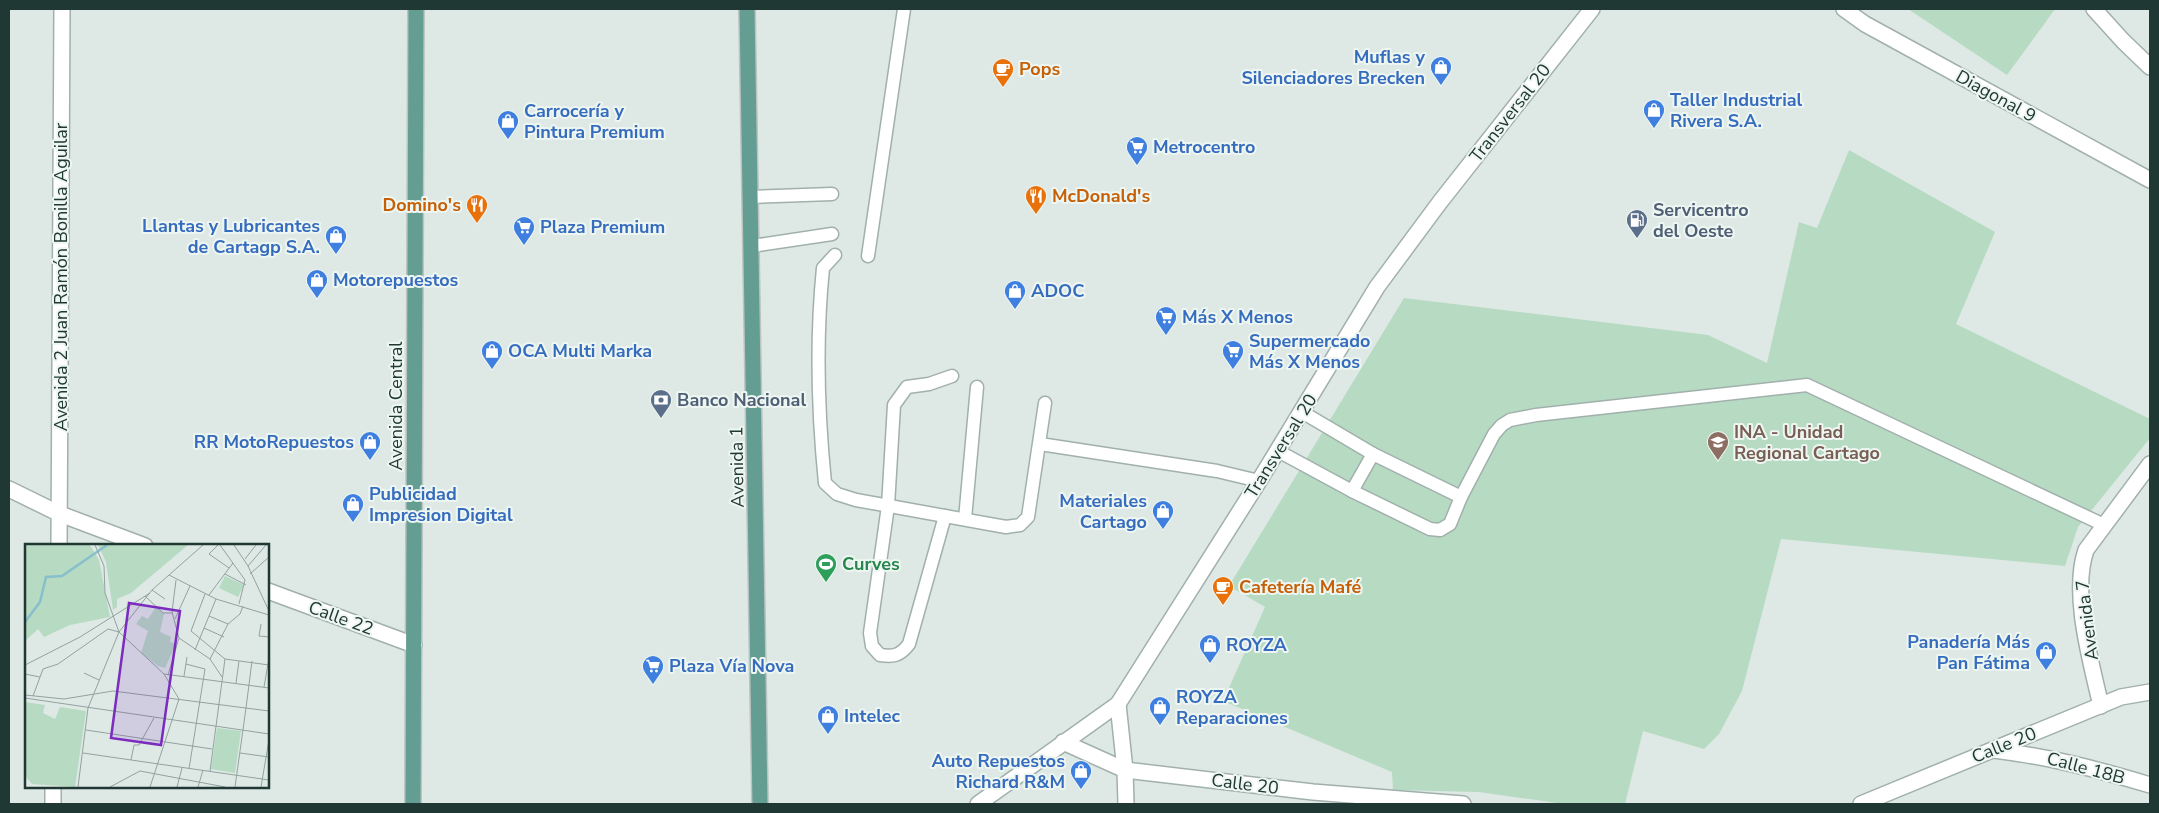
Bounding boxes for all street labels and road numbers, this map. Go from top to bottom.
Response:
street label: Transversal 20 [1464,59,1556,167]
street label: Diagonal 9 [1952,64,2040,128]
street label: Avenida 2 Juan Ramón Bonilla Aguilar [49,122,73,431]
street label: Avenida Central [384,341,408,471]
street label: Transversal 20 [1239,389,1323,503]
street label: Avenida 1 [724,426,750,508]
street label: Avenida 7 [2070,578,2104,662]
street label: Calle 22 [305,595,377,641]
street label: Calle 20 [1968,721,2040,769]
street label: Calle 18B [2044,746,2128,790]
street label: Calle 20 [1210,768,1280,800]

